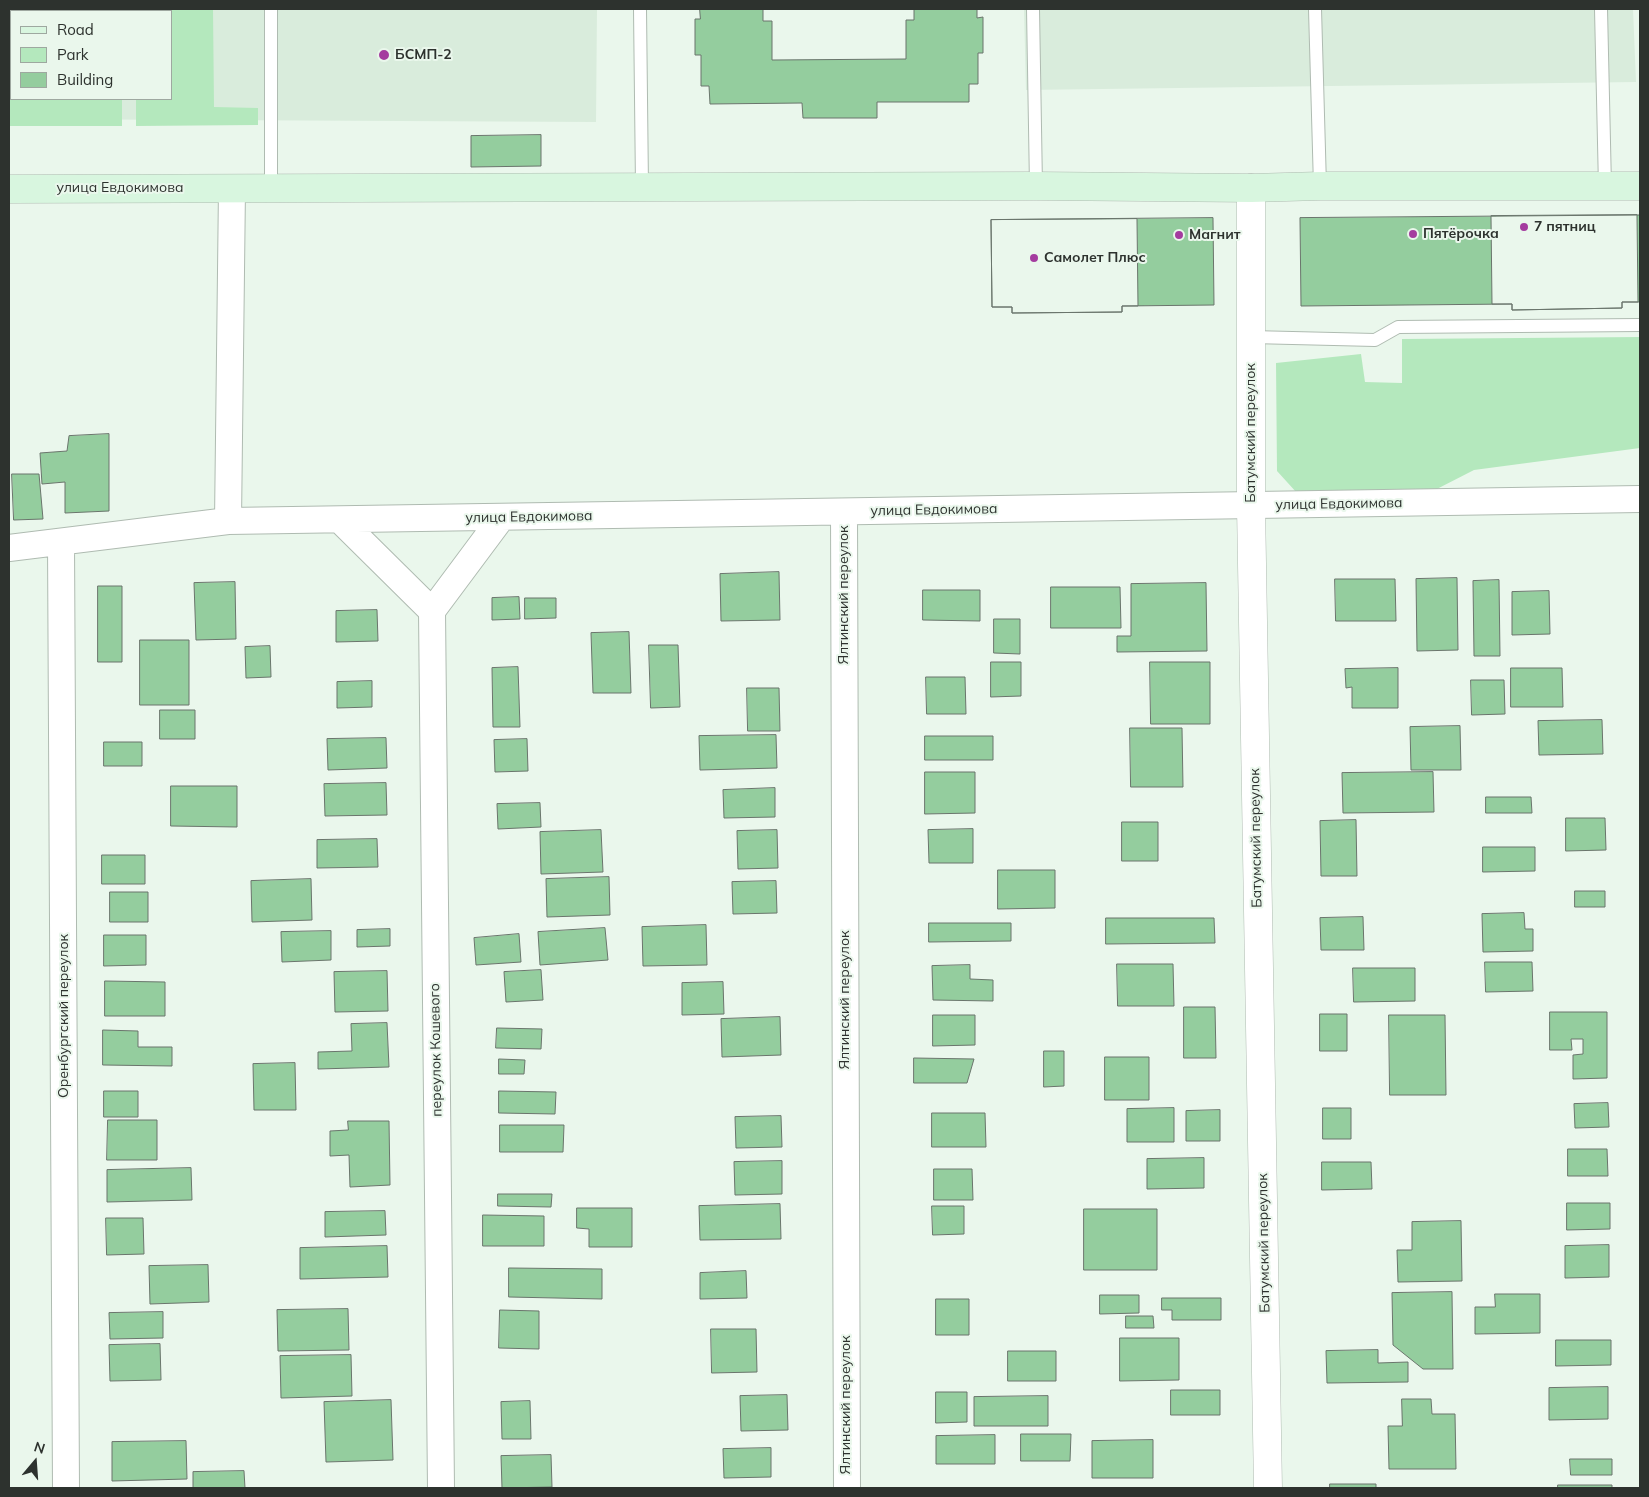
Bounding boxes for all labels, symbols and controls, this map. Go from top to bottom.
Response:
legend [10,10,172,100]
text: Road [57,20,94,39]
text: Park [57,45,89,64]
place label: БСМП-2 [395,47,452,63]
marker: БСМП-2 [377,48,391,62]
text: Building [57,70,113,89]
street label: улица Евдокимова [56,180,184,196]
place label: 7 пятниц [1534,219,1596,235]
marker: 7 пятниц [1518,221,1530,233]
place label: Пятёрочка [1423,226,1499,242]
place label: Магнит [1189,227,1241,243]
marker: Пятёрочка [1407,228,1419,240]
marker: Магнит [1173,229,1185,241]
place label: Самолет Плюс [1044,250,1146,266]
marker: Самолет Плюс [1028,252,1040,264]
street label: Батумский переулок [1243,363,1259,503]
street label: улица Евдокимова [1275,494,1403,514]
street label: улица Евдокимова [870,500,998,520]
street label: улица Евдокимова [465,507,593,527]
street label: Ялтинский переулок [836,525,852,665]
street label: Батумский переулок [1246,768,1266,908]
street label: Ялтинский переулок [837,930,853,1070]
street label: Оренбургский переулок [56,934,72,1098]
street label: переулок Кошевого [426,983,446,1117]
street label: Батумский переулок [1254,1173,1274,1313]
street label: Ялтинский переулок [838,1335,854,1475]
north arrow [10,1437,60,1487]
text: N [32,1438,47,1458]

